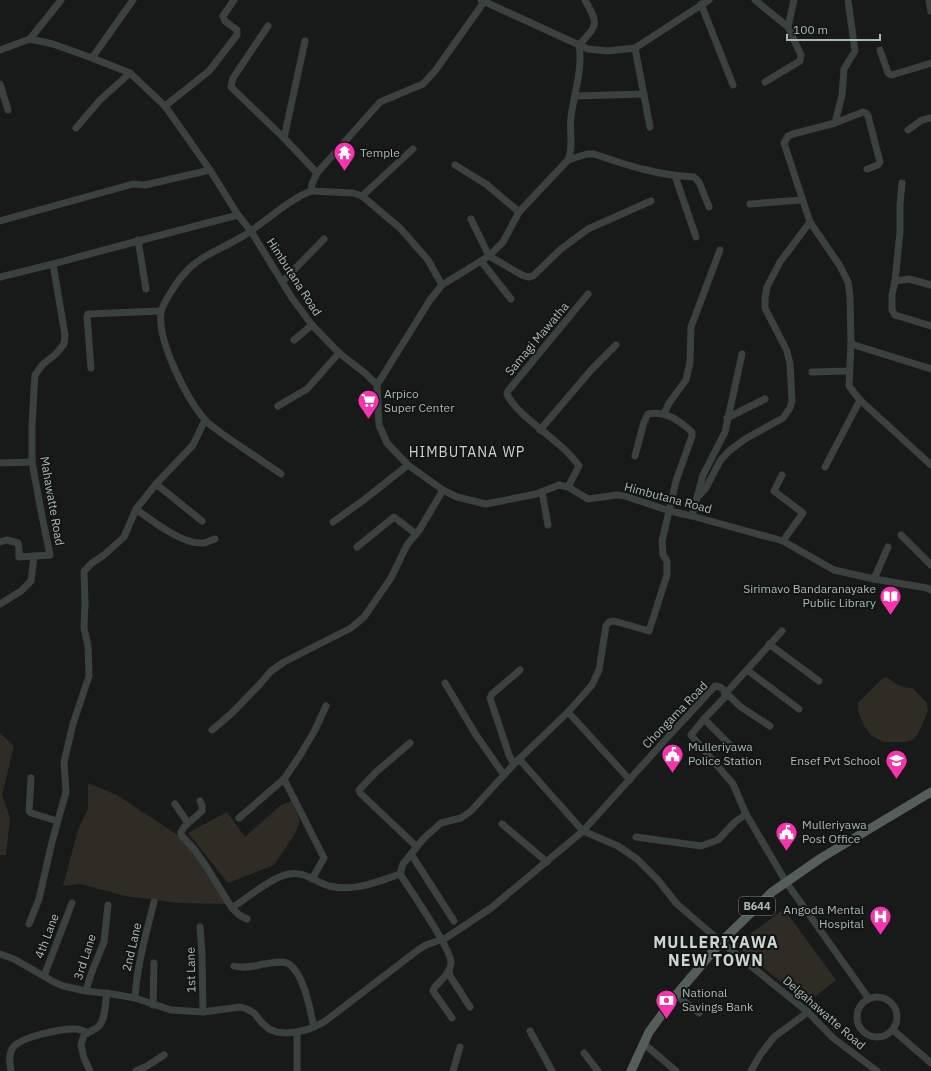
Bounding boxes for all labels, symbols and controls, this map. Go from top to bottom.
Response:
scale bar [787,16,880,42]
text: 100 m [793,22,828,37]
temple icon: Temple [331,140,357,173]
place label: Temple [360,145,400,160]
street label: Himbutana Road [264,235,325,319]
street label: Samagi Mawatha [501,298,572,379]
place label: Arpico Super Center [384,386,455,415]
supermarket icon: Arpico Super Center [356,388,382,421]
district label: HIMBUTANA WP [409,443,525,461]
street label: Mahawatte Road [37,455,68,547]
street label: Himbutana Road [623,479,714,516]
place label: Sirimavo Bandaranayake Public Library [743,581,876,610]
library icon: Sirimavo Bandaranayake Public Library [878,583,904,616]
street label: Chongama Road [639,678,711,751]
place label: Mulleriyawa Police Station [688,739,762,768]
public building icon: Mulleriyawa Police Station [660,741,686,774]
school or university icon: Ensef Pvt School [883,748,909,781]
place label: Ensef Pvt School [790,753,880,768]
place label: Mulleriyawa Post Office [802,817,867,846]
public building icon: Mulleriyawa Post Office [773,819,799,852]
road number: B644 [739,897,775,915]
place label: Angoda Mental Hospital [783,902,864,931]
hospital icon: Angoda Mental Hospital [867,904,893,937]
street label: 4th Lane [31,911,62,960]
street label: 2nd Lane [119,921,144,973]
street label: 3rd Lane [70,932,99,982]
district label: MULLERIYAWA NEW TOWN [653,932,779,970]
street label: 1st Lane [183,947,198,993]
street label: Delgahawatte Road [780,973,869,1053]
place label: National Savings Bank [682,985,754,1014]
bank icon: National Savings Bank [653,987,679,1020]

